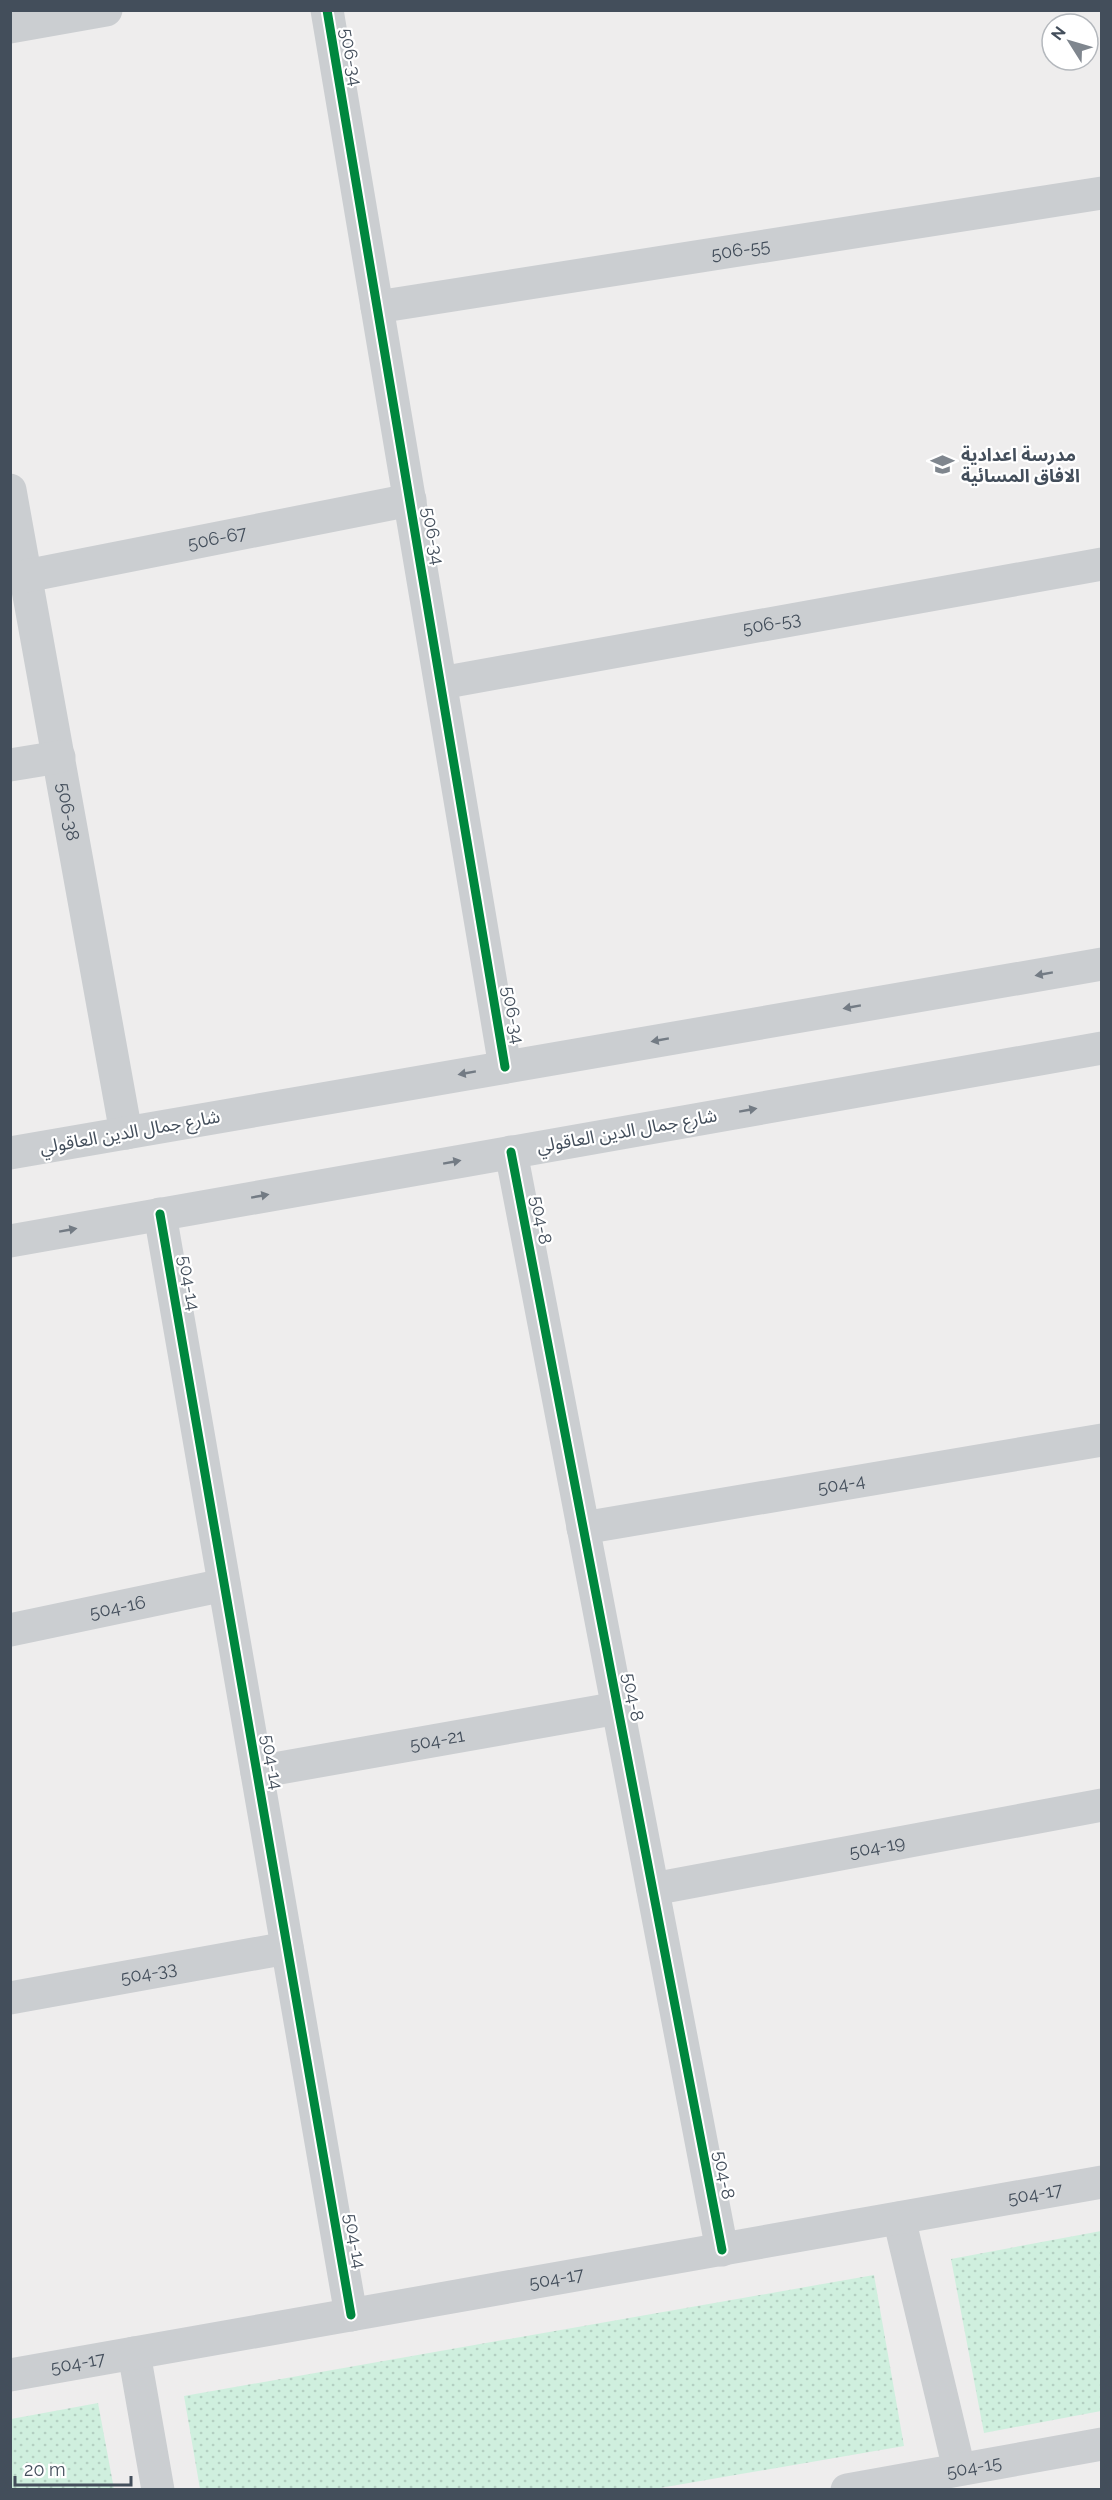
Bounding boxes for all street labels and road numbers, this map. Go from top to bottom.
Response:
street label: 506-34 [336,26,367,87]
street label: 506-55 [710,234,771,264]
street label: 506-34 [418,505,449,566]
street label: 506-67 [186,521,249,554]
street label: 506-53 [741,607,802,639]
street label: 506-38 [53,781,84,843]
street label: 506-34 [498,984,529,1045]
street label: شارع جمال الدين العاقولي [535,1104,719,1161]
street label: شارع جمال الدين العاقولي [38,1105,222,1162]
street label: 504-8 [527,1194,556,1246]
street label: 504-14 [174,1254,205,1312]
street label: 504-4 [816,1469,867,1498]
street label: 504-16 [88,1591,148,1623]
street label: 504-8 [619,1671,648,1723]
street label: 504-21 [408,1724,466,1755]
street label: 504-14 [257,1733,288,1791]
street label: 504-19 [847,1831,907,1862]
street label: 504-33 [119,1957,179,1988]
street label: 504-8 [710,2149,739,2201]
street label: 504-17 [1006,2178,1064,2208]
street label: 504-14 [340,2212,371,2270]
street label: 504-17 [527,2263,586,2293]
street label: 504-17 [49,2347,107,2378]
street label: 504-15 [945,2451,1003,2482]

